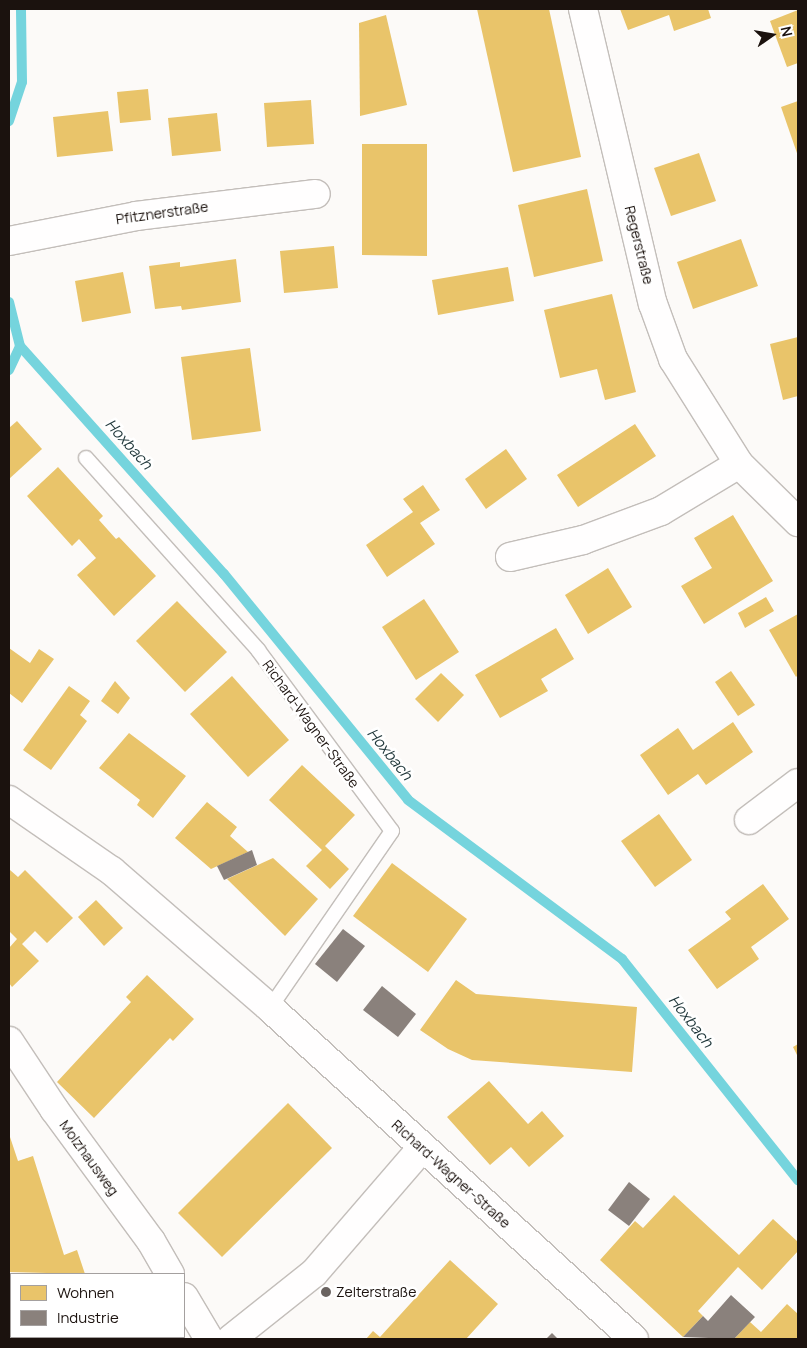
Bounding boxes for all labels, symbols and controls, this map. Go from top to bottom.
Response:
north arrow [747,10,797,60]
text: N [777,24,797,39]
street label: Pfitznerstraße [115,198,209,228]
street label: Regerstraße [621,204,657,286]
water label: Hoxbach [102,415,156,473]
street label: Richard-Wagner-Straße [259,657,363,791]
water label: Hoxbach [364,725,416,783]
water label: Hoxbach [665,991,717,1051]
street label: Richard-Wagner-Straße [388,1116,514,1232]
street label: Molzhausweg [56,1117,122,1199]
legend [10,1273,185,1338]
text: Wohnen [57,1282,114,1303]
place label: Zelterstraße [336,1284,416,1300]
marker: Zelterstraße [320,1286,332,1298]
text: Industrie [57,1307,119,1328]

